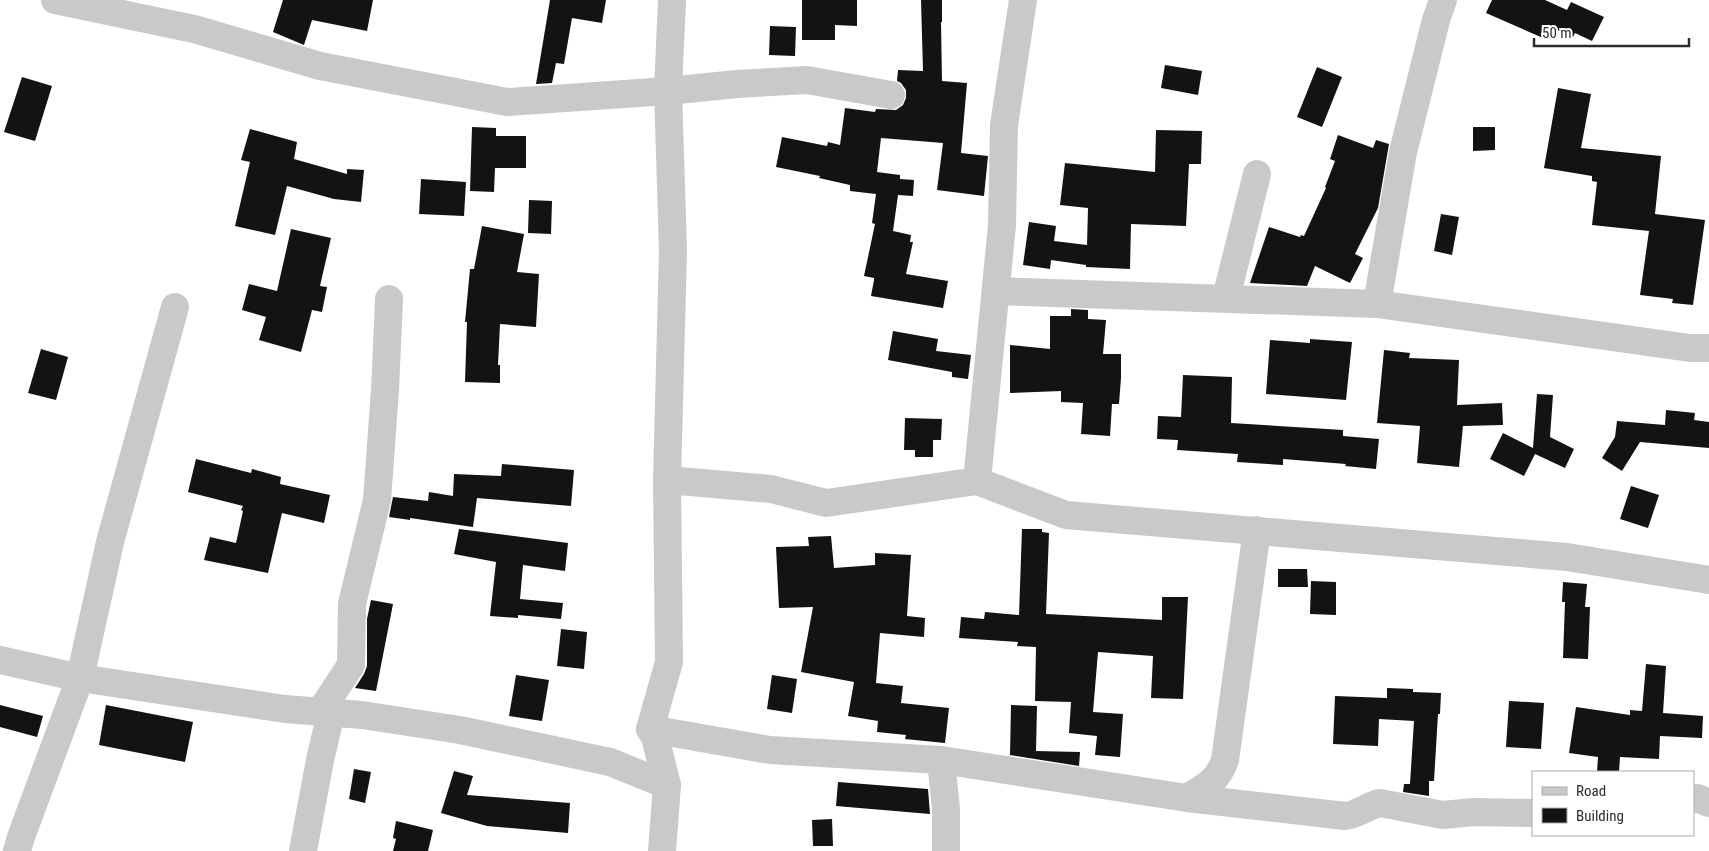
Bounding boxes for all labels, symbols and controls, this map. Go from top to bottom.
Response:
scale bar [1534,15,1689,47]
text: 50 m [1542,24,1572,42]
legend [1532,771,1694,836]
text: Road [1576,782,1606,800]
text: Building [1576,807,1624,825]

